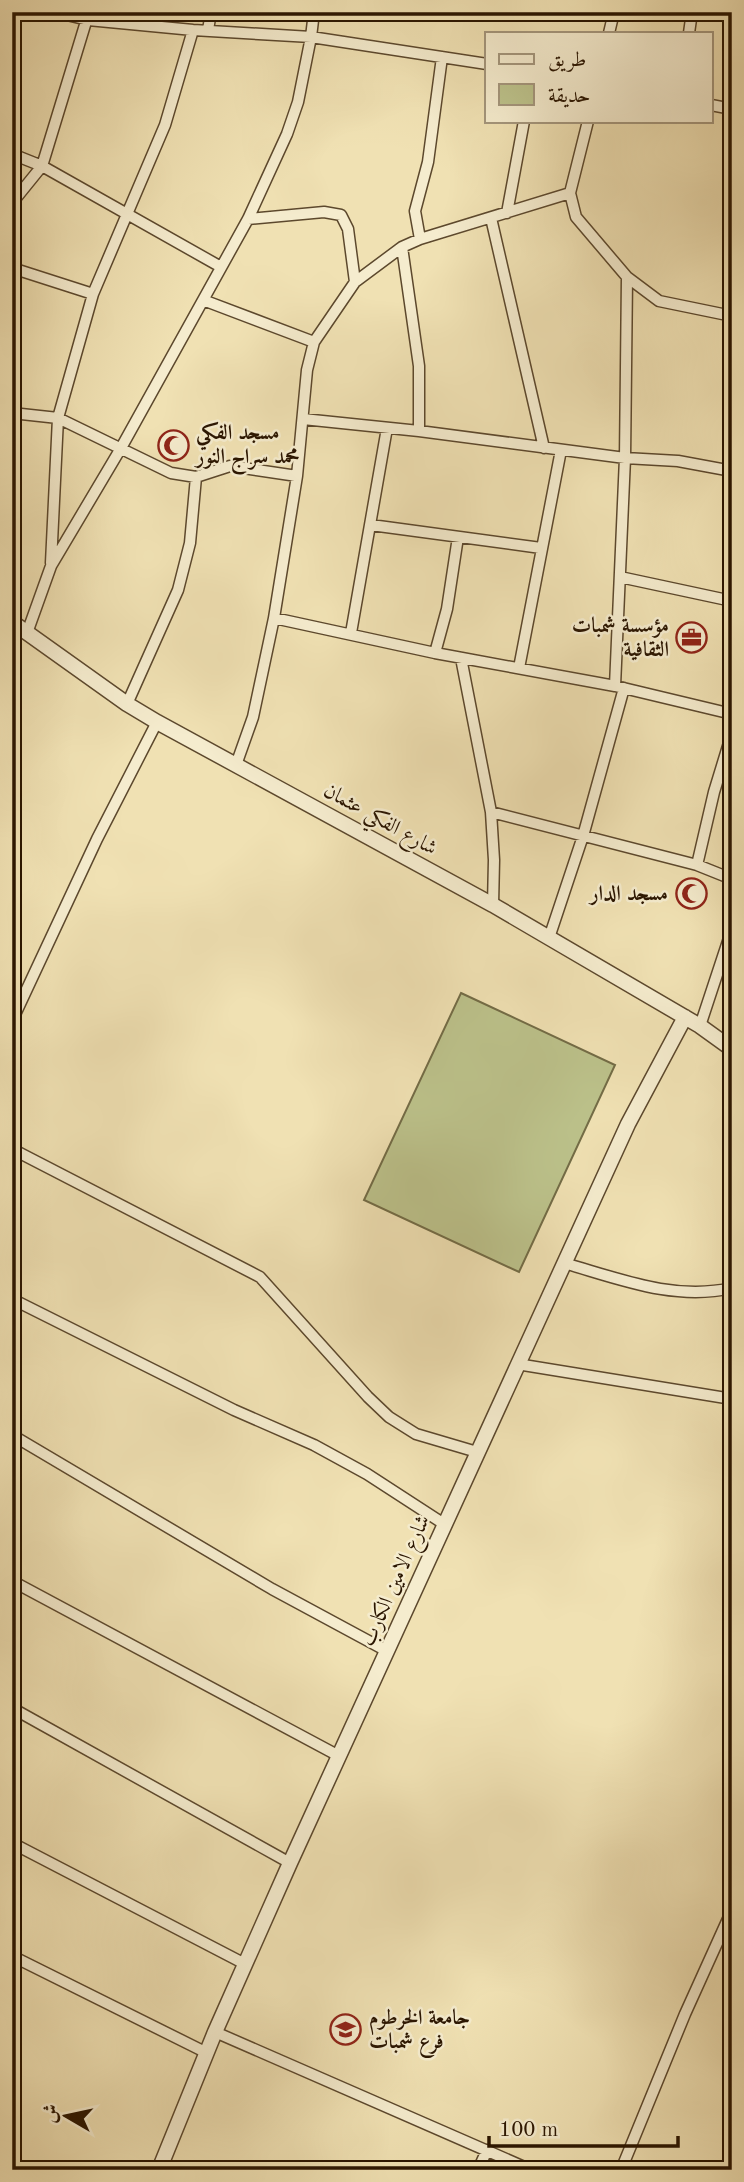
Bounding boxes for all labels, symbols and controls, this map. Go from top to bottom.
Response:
legend [485,32,712,122]
text: طريق [548,50,586,72]
text: حديقة [548,86,591,108]
place label: مسجد الفكي محمد سراج النور [194,421,299,475]
mosque icon: مسجد الفكي محمد سراج النور [156,428,190,462]
place label: مؤسسة شمبات الثقافية [572,615,669,661]
office icon: مؤسسة شمبات الثقافية [675,621,709,655]
street label: شارع الفكي عثمان [316,779,441,866]
mosque icon: مسجد الدار [674,877,708,911]
place label: مسجد الدار [588,884,668,906]
street label: شارع الامين الكارب [356,1511,440,1652]
place label: جامعة الخرطوم فرع شمبات [369,2007,470,2058]
school or university icon: جامعة الخرطوم فرع شمبات [329,2013,363,2047]
north arrow [32,2080,102,2150]
text: ش [41,2103,63,2125]
scale bar [489,2105,678,2149]
text: 100 m [499,2120,558,2141]

